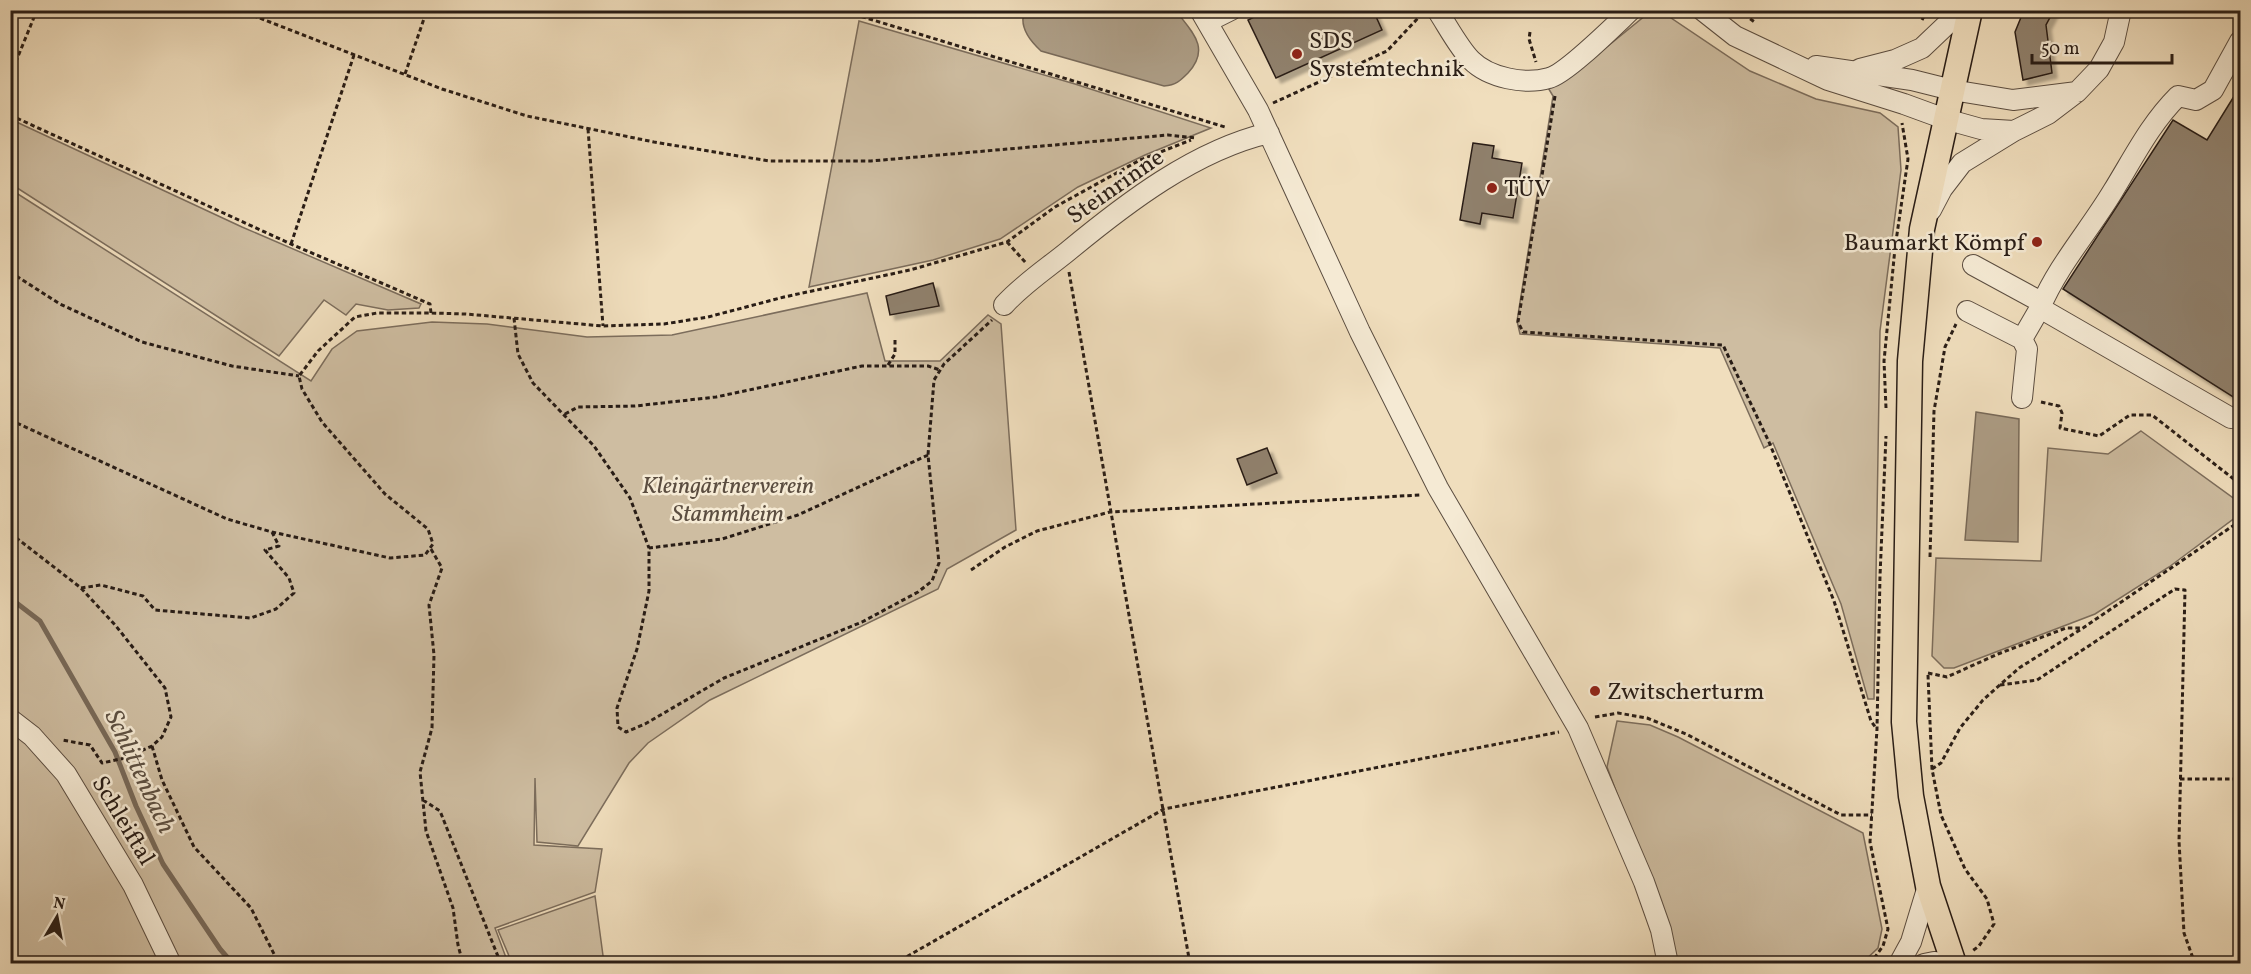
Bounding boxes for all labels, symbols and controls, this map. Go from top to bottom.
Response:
place label: SDS Systemtechnik [1309,25,1465,87]
scale bar [2032,27,2172,65]
text: 50 m [2041,37,2080,62]
marker: SDS Systemtechnik [1290,47,1304,61]
street label: Steinrinne [1061,142,1172,234]
place label: TÜV [1504,173,1551,207]
marker: TÜV [1485,181,1499,195]
place label: Baumarkt Kömpf [1844,227,2028,261]
marker: Baumarkt Kömpf [2030,235,2044,249]
park label: Kleingärtnerverein Stammheim [642,470,814,532]
place label: Zwitscherturm [1607,676,1765,710]
marker: Zwitscherturm [1588,684,1602,698]
water label: Schlittenbach [95,704,184,840]
street label: Schleiftal [82,770,162,872]
north arrow [27,887,87,947]
text: N [52,892,67,916]

